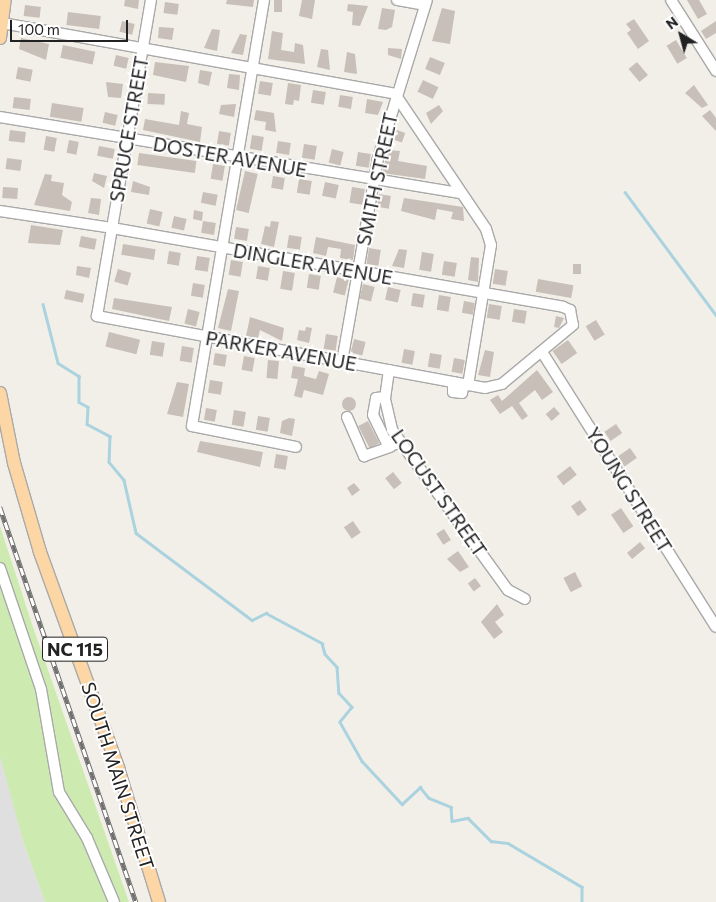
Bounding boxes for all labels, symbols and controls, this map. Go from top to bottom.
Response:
scale bar [12,10,130,42]
north arrow [656,10,706,60]
text: N [662,13,681,33]
text: 100 m [18,20,60,38]
street label: SPRUCE STREET [105,54,153,204]
street label: SMITH STREET [352,110,402,248]
street label: DOSTER AVENUE [151,132,309,182]
street label: DINGLER AVENUE [231,239,395,289]
street label: PARKER AVENUE [204,327,358,375]
street label: YOUNG STREET [581,423,677,557]
street label: LOCUST STREET [387,425,491,561]
road number: NC 115 [41,634,109,664]
street label: SOUTH MAIN STREET [77,679,159,873]

